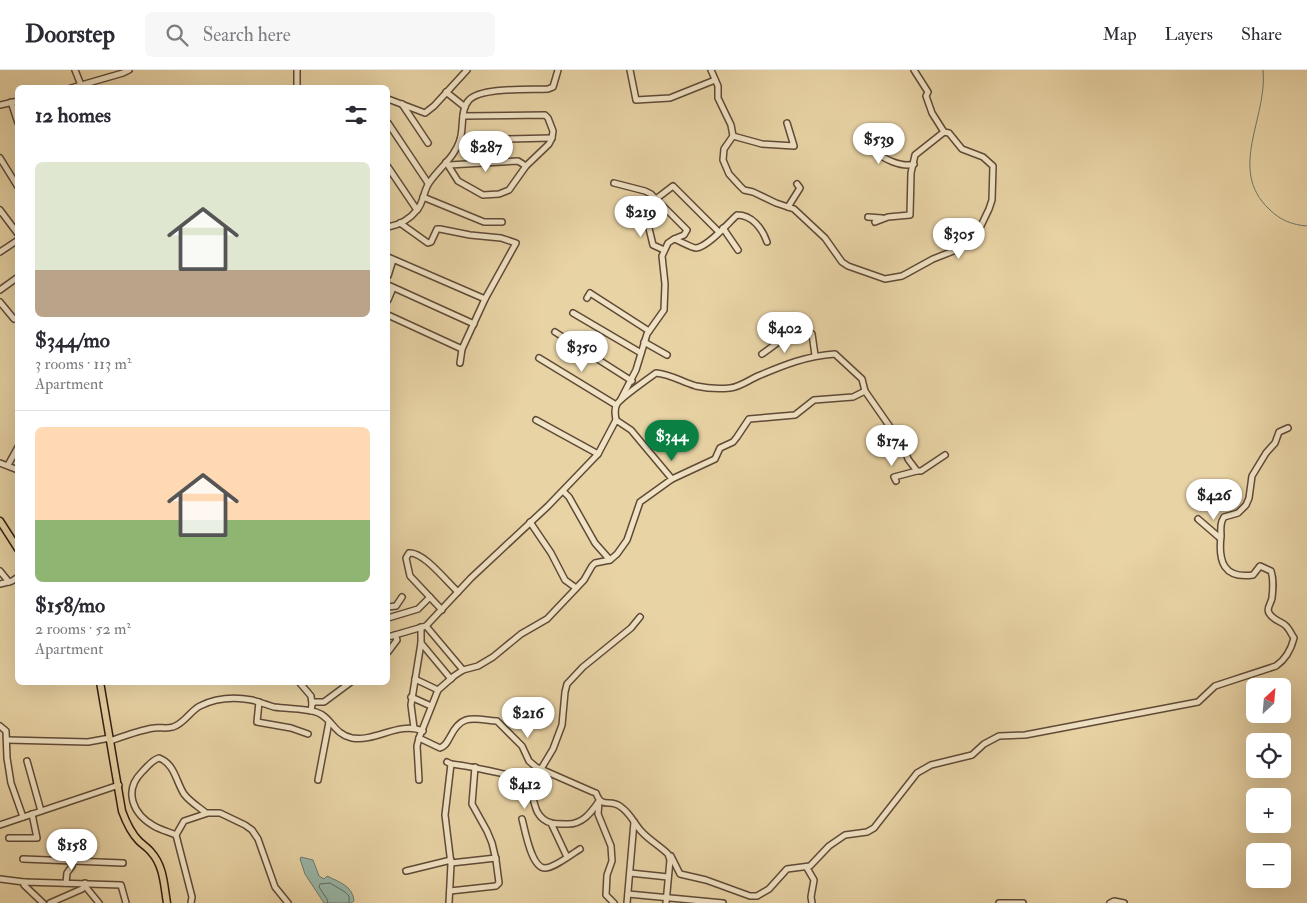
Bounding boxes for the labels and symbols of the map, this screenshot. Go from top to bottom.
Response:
pin: $539 [849,122,909,165]
pin: $287 [456,131,516,173]
pin: $219 [611,196,671,238]
pin: $305 [929,218,989,260]
pin: $402 [755,312,815,354]
pin: $350 [552,330,612,373]
pin: $344 [642,420,702,462]
pin: $174 [862,424,922,467]
pin: $426 [1184,478,1244,521]
north arrow [1246,678,1291,722]
pin: $216 [498,696,558,739]
pin: $412 [495,768,555,810]
pin: $158 [42,828,102,871]

